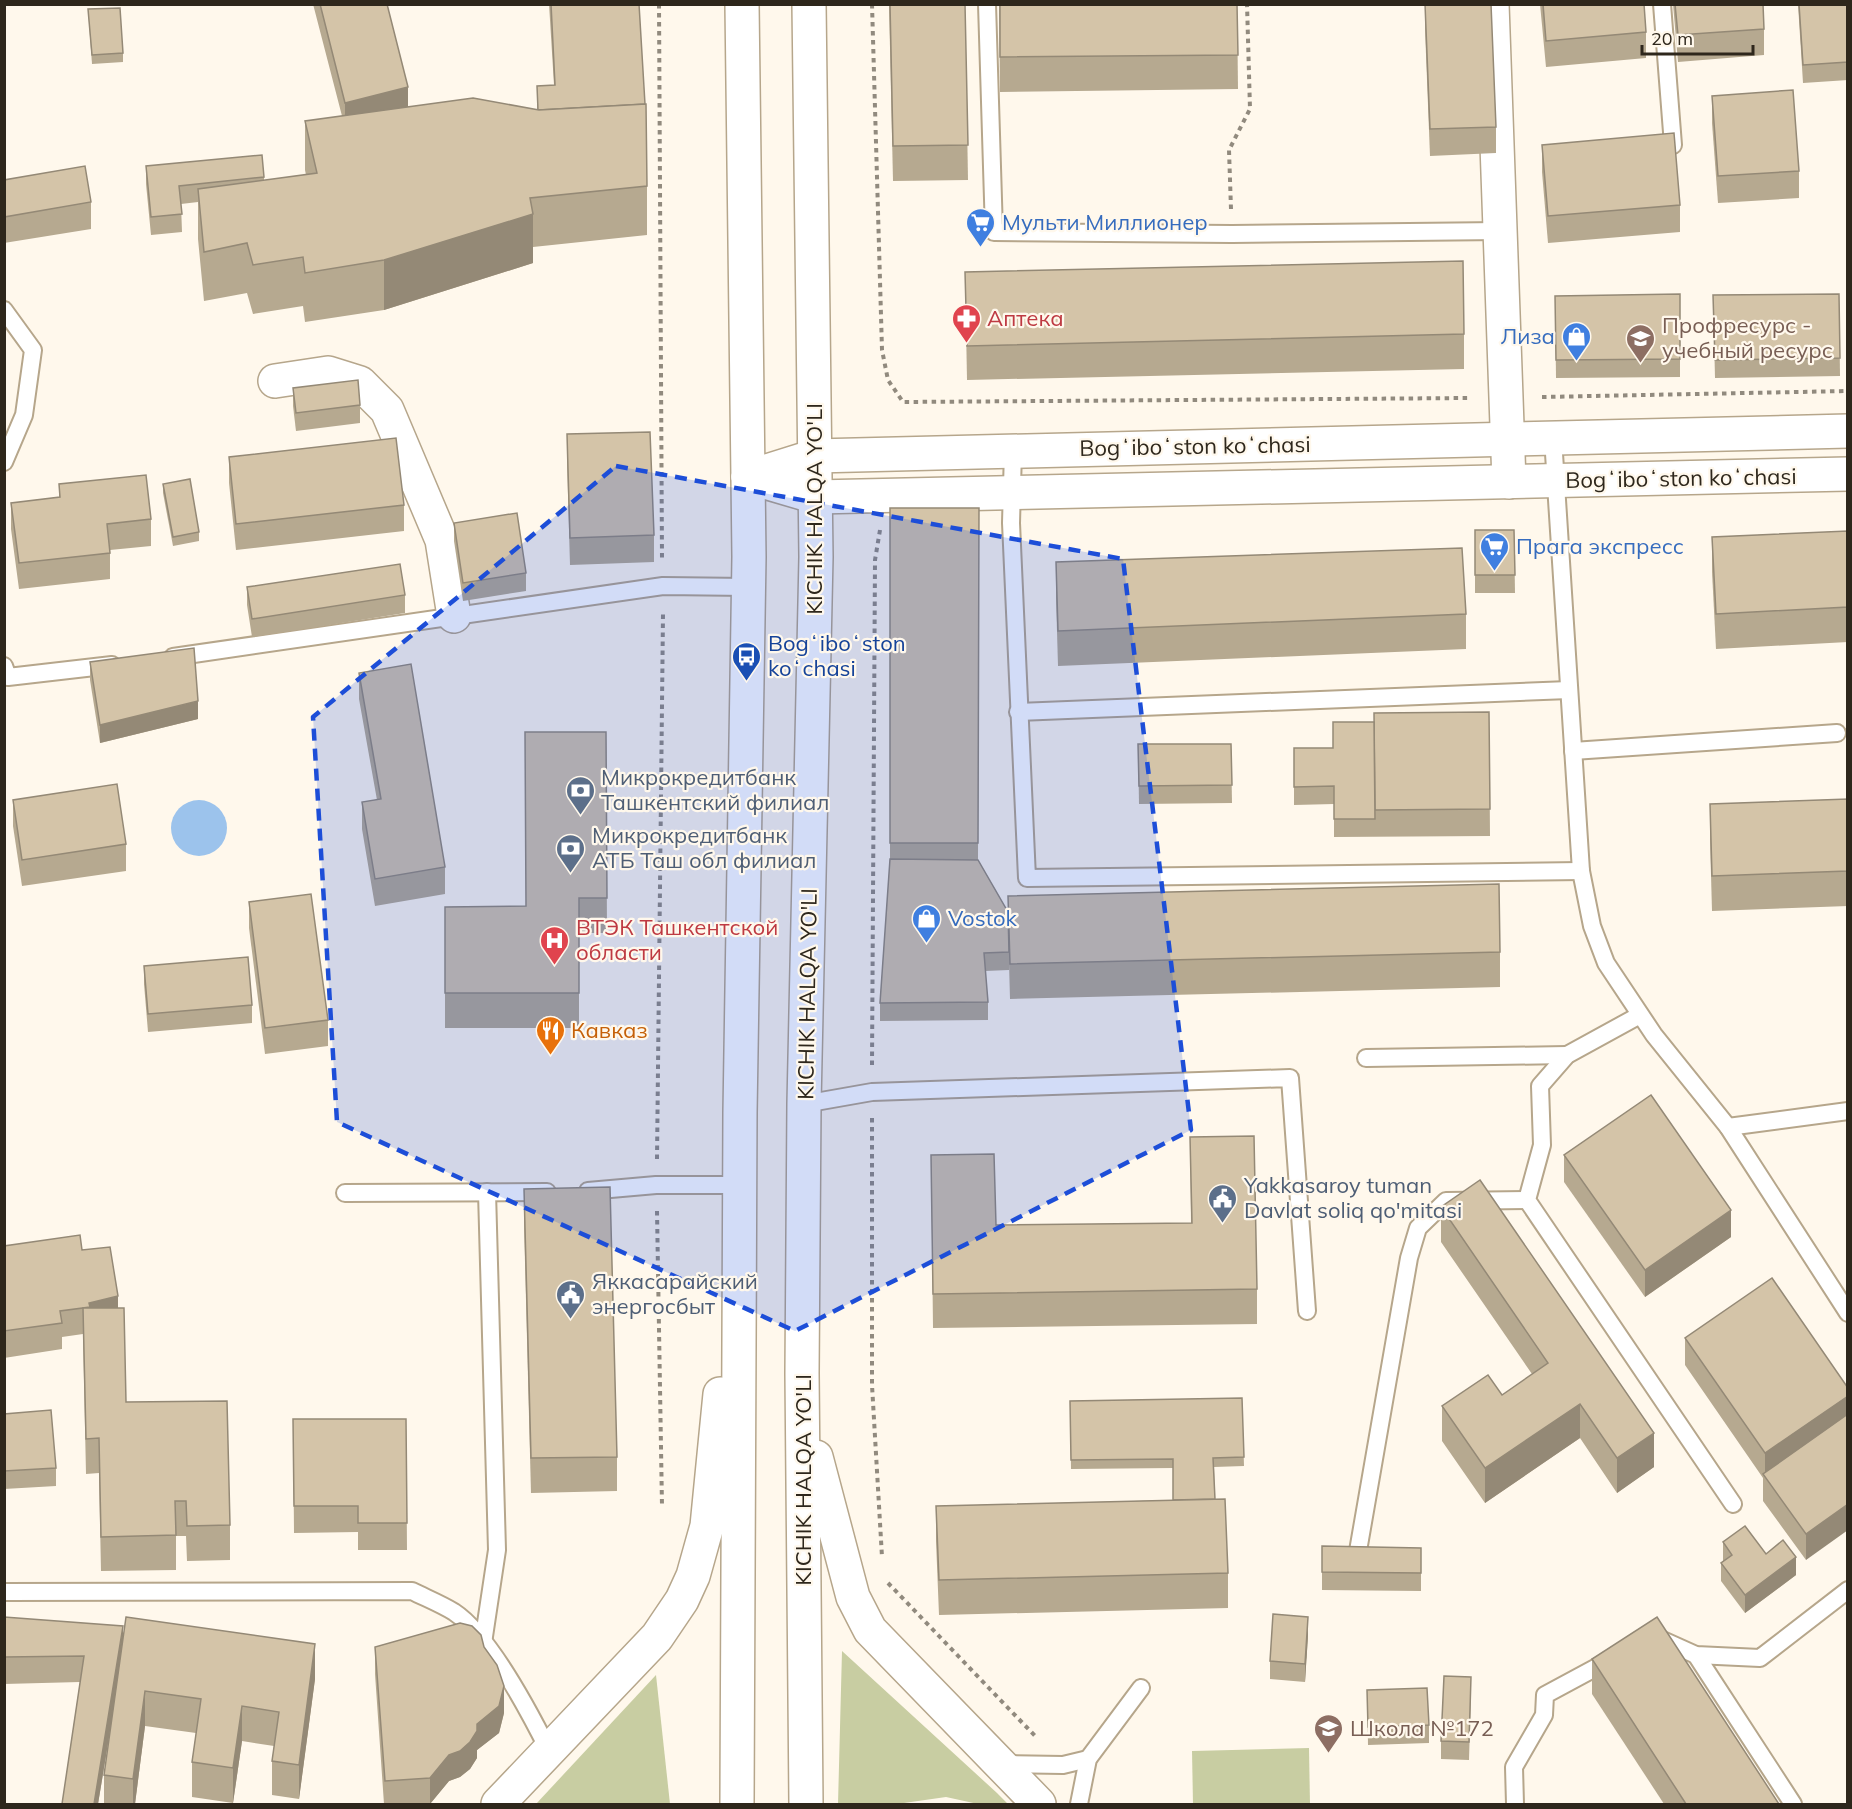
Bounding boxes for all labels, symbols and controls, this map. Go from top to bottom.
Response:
scale bar [1642,18,1753,56]
text: 20 m [1651,27,1693,50]
supermarket icon: Мульти Миллионер [965,206,997,248]
place label: Мульти Миллионер [1002,208,1208,236]
pharmacy icon: Аптека [950,302,982,344]
place label: Аптека [987,304,1064,332]
place label: Профресурс - учебный ресурс [1662,311,1833,364]
shop icon: Лиза [1560,320,1592,362]
place label: Лиза [1501,322,1555,350]
school or university icon: Профресурс - учебный ресурс [1625,322,1657,364]
street label: KICHIK HALQA YO'LI [800,403,828,615]
street label: Bogʻiboʻston koʻchasi [1079,430,1311,462]
street label: Bogʻiboʻston koʻchasi [1565,462,1797,494]
supermarket icon: Прага экспресс [1479,530,1511,572]
place label: Прага экспресс [1516,532,1684,560]
place label: Bogʻiboʻston koʻchasi [768,629,906,682]
bus stop icon: Bogʻiboʻston koʻchasi [731,640,763,682]
place label: Микрокредитбанк Ташкентский филиал [601,763,829,816]
bank icon: Микрокредитбанк Ташкентский филиал [564,774,596,816]
place label: Микрокредитбанк АТБ Таш обл филиал [592,821,816,874]
bank icon: Микрокредитбанк АТБ Таш обл филиал [555,832,587,874]
street label: KICHIK HALQA YO'LI [791,888,823,1100]
shop icon: Vostok [911,902,943,944]
place label: Vostok [948,904,1018,932]
place label: ВТЭК Ташкентской области [576,913,778,966]
hospital icon: ВТЭК Ташкентской области [539,924,571,966]
restaurant icon: Кавказ [534,1014,566,1056]
place label: Кавказ [571,1016,648,1044]
place label: Yakkasaroy tuman Davlat soliq qo'mitasi [1243,1171,1462,1224]
public building icon: Yakkasaroy tuman Davlat soliq qo'mitasi [1207,1182,1239,1224]
place label: Яккасарайский энергосбыт [592,1267,758,1320]
public building icon: Яккасарайский энергосбыт [555,1278,587,1320]
street label: KICHIK HALQA YO'LI [789,1374,817,1586]
school or university icon: Школа №172 [1313,1712,1345,1754]
place label: Школа №172 [1350,1714,1494,1742]

